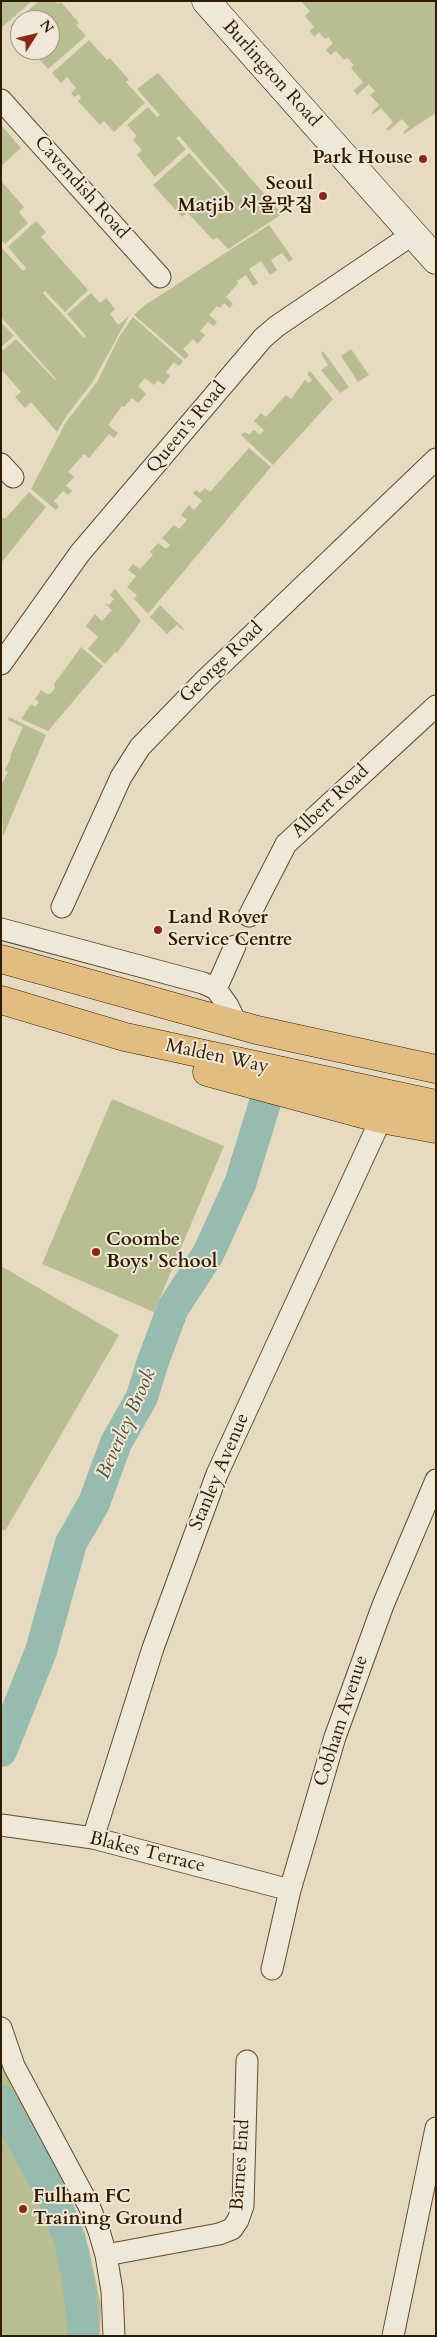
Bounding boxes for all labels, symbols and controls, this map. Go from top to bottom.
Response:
north arrow [10,10,60,60]
text: N [35,16,58,37]
street label: Burlington Road [217,16,325,132]
street label: Cavendish Road [29,132,133,244]
place label: Park House [312,148,413,170]
marker: Park House [417,153,429,165]
place label: Seoul Matjib 서울맛집 [177,174,313,218]
marker: Seoul Matjib 서울맛집 [317,190,329,202]
street label: Queen's Road [142,378,232,478]
street label: George Road [176,618,268,708]
street label: Albert Road [288,761,374,843]
place label: Land Rover Service Centre [168,908,292,952]
marker: Land Rover Service Centre [152,924,164,936]
street label: Malden Way [163,1035,271,1079]
place label: Coombe Boys' School [106,1230,217,1274]
marker: Coombe Boys' School [90,1246,102,1258]
water label: Beverley Brook [92,1365,162,1483]
street label: Stanley Avenue [185,1410,255,1534]
street label: Cobham Avenue [310,1653,374,1789]
street label: Blakes Terrace [87,1828,207,1878]
street label: Barnes End [226,2119,256,2211]
place label: Fulham FC Training Ground [33,2187,183,2231]
marker: Fulham FC Training Ground [17,2203,29,2215]

